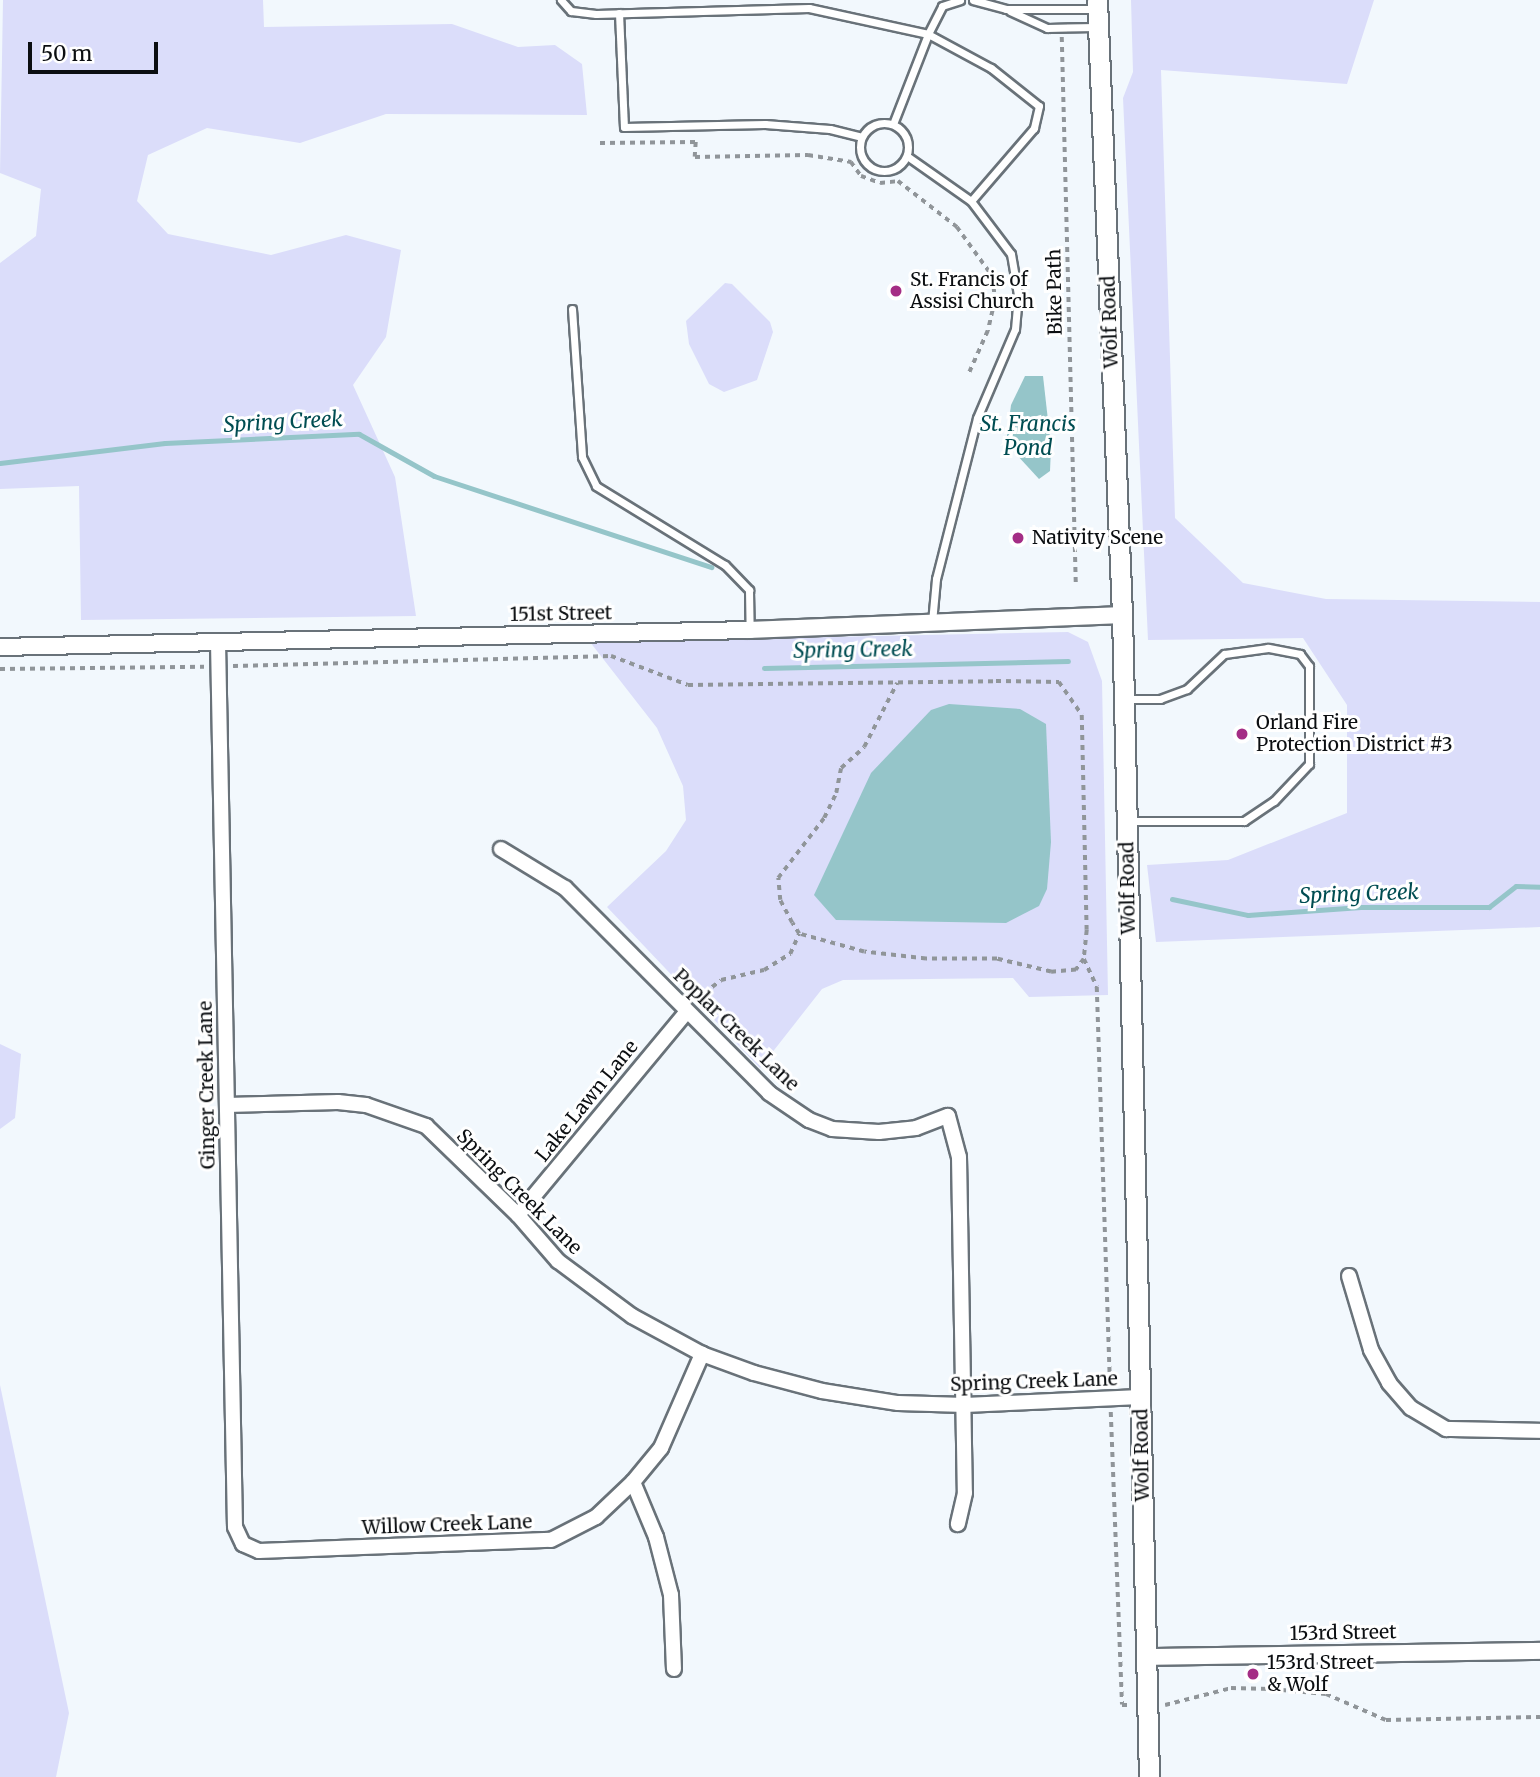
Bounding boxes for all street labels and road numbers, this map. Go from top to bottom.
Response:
street label: Bike Path [1043,249,1067,335]
street label: Wolf Road [1097,275,1123,369]
street label: 151st Street [510,602,612,626]
street label: Wolf Road [1116,841,1140,935]
street label: Poplar Creek Lane [669,964,803,1096]
street label: Ginger Creek Lane [194,1001,220,1169]
street label: Lake Lawn Lane [531,1036,643,1166]
street label: Spring Creek Lane [452,1125,586,1259]
street label: Spring Creek Lane [950,1368,1118,1396]
street label: Wolf Road [1130,1408,1154,1502]
street label: Willow Creek Lane [362,1511,532,1539]
street label: 153rd Street [1289,1621,1397,1645]

